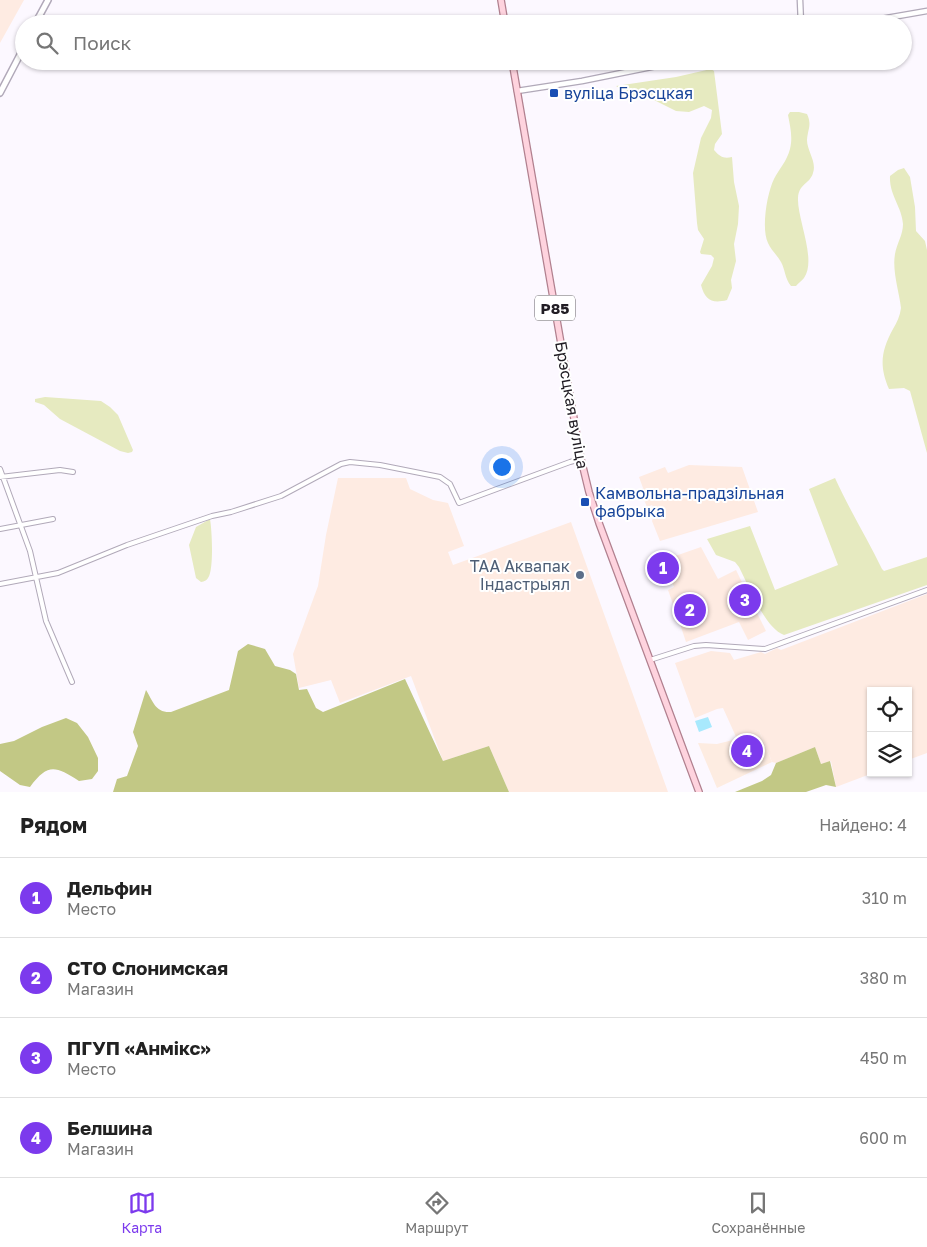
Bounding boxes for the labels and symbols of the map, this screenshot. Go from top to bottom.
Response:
place label: вуліца Брэсцкая [564,83,693,103]
marker: вуліца Брэсцкая [548,87,560,99]
road number: Р85 [535,296,575,320]
street label: Брэсцкая вуліца [551,340,593,470]
your location [489,454,515,480]
place label: Камвольна-прадзільная фабрыка [595,483,784,521]
marker: Камвольна-прадзільная фабрыка [579,496,591,508]
pin: 1 [647,549,679,587]
place label: ТАА Аквапак Індастрыял [470,556,570,594]
marker: ТАА Аквапак Індастрыял [574,569,586,581]
pin: 3 [729,581,761,619]
pin: 2 [674,591,706,629]
pin: 4 [731,732,763,770]

